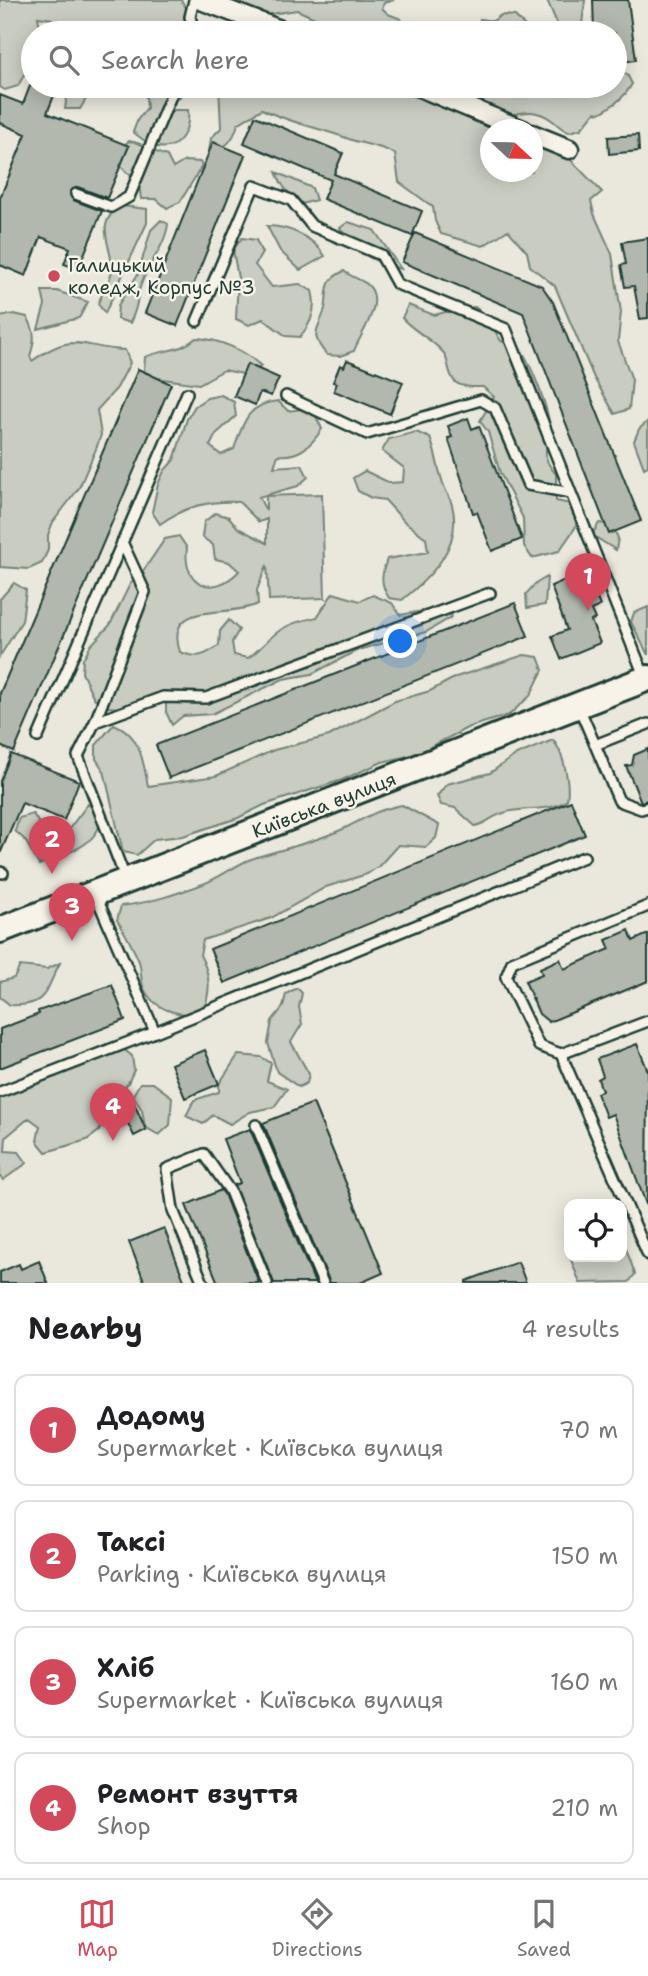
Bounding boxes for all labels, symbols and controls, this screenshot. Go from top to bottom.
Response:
search box [21,21,627,98]
icon: search [45,41,83,79]
text: Search here [101,42,250,77]
north arrow [480,119,543,182]
place label: Галицький коледж, Корпус №3 [68,253,255,300]
marker: Галицький коледж, Корпус №3 [46,268,62,284]
pin: 1 [565,553,611,611]
your location [383,624,417,658]
street label: Київська вулиця [248,766,400,844]
pin: 2 [29,816,75,874]
pin: 3 [49,883,95,941]
pin: 4 [90,1083,136,1141]
map controls [564,1199,627,1262]
button: locate [564,1199,627,1262]
text: Nearby [28,1308,143,1349]
text: 4 results [521,1314,620,1344]
text: Додому [97,1398,205,1433]
text: 1 [48,1415,58,1445]
text: 70 m [559,1415,618,1445]
text: Supermarket · Київська вулиця [97,1433,444,1463]
text: Таксі [97,1524,166,1559]
text: 2 [45,1541,61,1571]
text: 150 m [551,1541,618,1571]
text: Parking · Київська вулиця [97,1559,387,1589]
text: Хліб [97,1650,154,1685]
text: 3 [45,1667,61,1697]
text: 160 m [550,1667,618,1697]
text: Supermarket · Київська вулиця [97,1685,444,1715]
text: Ремонт взуття [97,1776,298,1811]
text: 4 [45,1793,61,1823]
text: 210 m [550,1793,618,1823]
text: Shop [97,1811,151,1841]
tab: Map [77,1895,118,1962]
tab: Directions [272,1895,363,1962]
tab: Saved [517,1895,571,1962]

